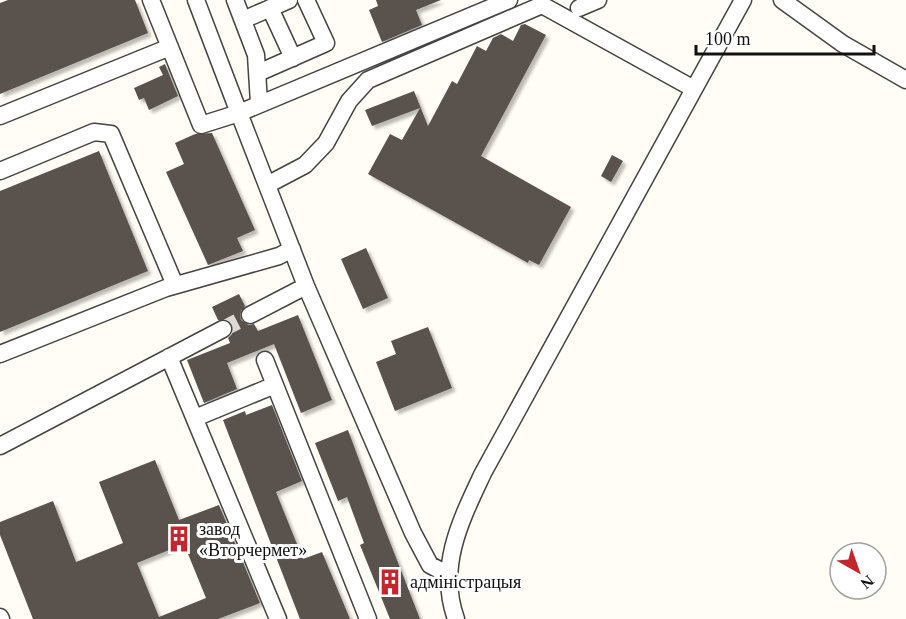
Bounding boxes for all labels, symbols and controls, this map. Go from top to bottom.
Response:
scale bar [696,18,874,56]
text: 100 m [705,29,751,49]
place label: завод «Вторчермет» [199,519,307,560]
building icon: завод «Вторчермет» [164,524,194,554]
north arrow [828,541,888,601]
building icon: адміністрацыя [375,567,405,597]
place label: адміністрацыя [410,572,521,592]
text: N [857,572,877,593]

